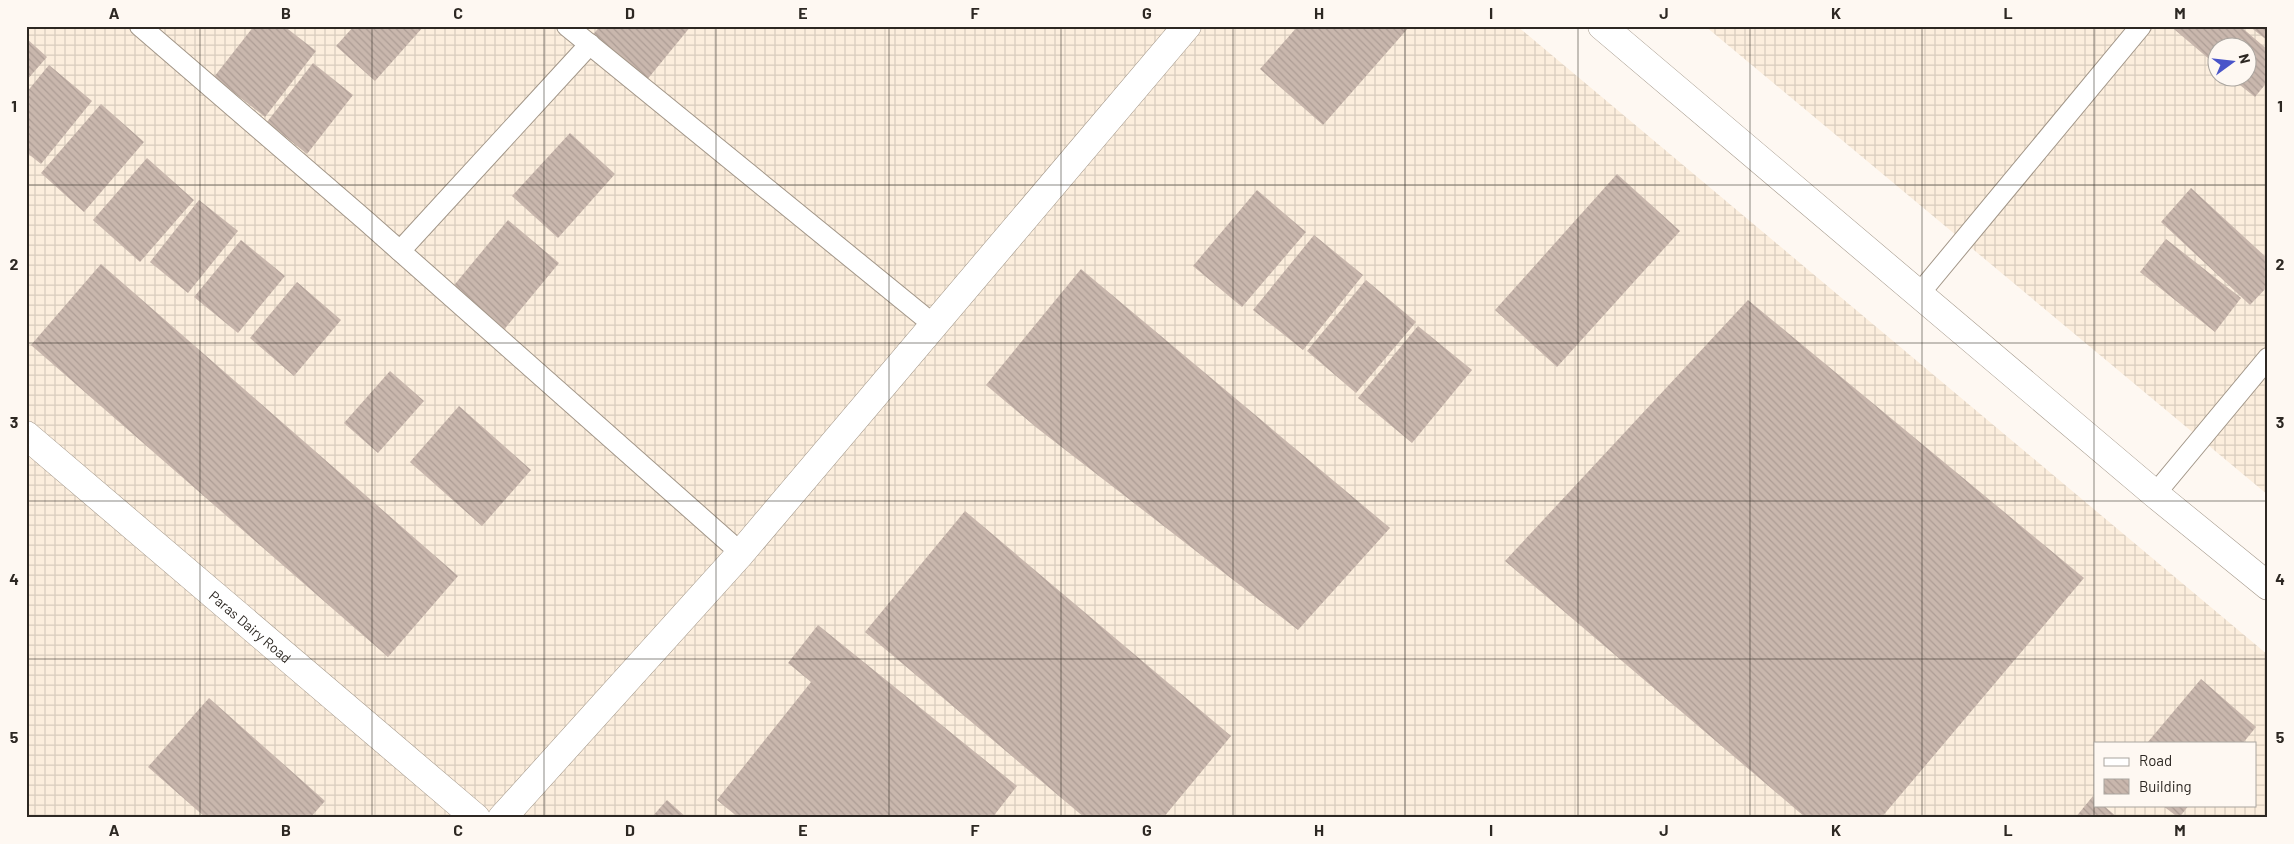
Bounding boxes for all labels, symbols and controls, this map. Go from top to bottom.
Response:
text: A [109,3,120,22]
text: B [281,3,291,22]
text: C [453,3,463,22]
text: D [625,3,635,22]
text: E [798,3,808,22]
text: F [971,3,980,22]
text: G [1142,3,1152,22]
text: H [1314,3,1324,22]
text: I [1489,3,1493,22]
text: J [1659,3,1669,22]
text: K [1831,3,1841,22]
text: L [2003,3,2013,22]
text: M [2174,3,2186,22]
north arrow [2206,38,2256,88]
text: N [2236,52,2254,65]
text: 1 [11,96,17,115]
text: 1 [2277,96,2283,115]
text: 2 [10,254,19,273]
text: 2 [2276,254,2285,273]
text: 3 [10,412,18,431]
text: 3 [2276,412,2284,431]
text: 4 [9,569,19,588]
text: 4 [2275,569,2285,588]
street label: Paras Dairy Road [206,587,295,666]
text: 5 [10,727,19,746]
text: 5 [2276,727,2285,746]
legend [2094,742,2256,806]
text: Road [2139,751,2172,769]
text: Building [2139,777,2192,795]
text: A [109,820,120,839]
text: B [281,820,291,839]
text: C [453,820,463,839]
text: D [625,820,635,839]
text: E [798,820,808,839]
text: F [971,820,980,839]
text: G [1142,820,1152,839]
text: H [1314,820,1324,839]
text: I [1489,820,1493,839]
text: J [1659,820,1669,839]
text: K [1831,820,1841,839]
text: L [2003,820,2013,839]
text: M [2174,820,2186,839]

